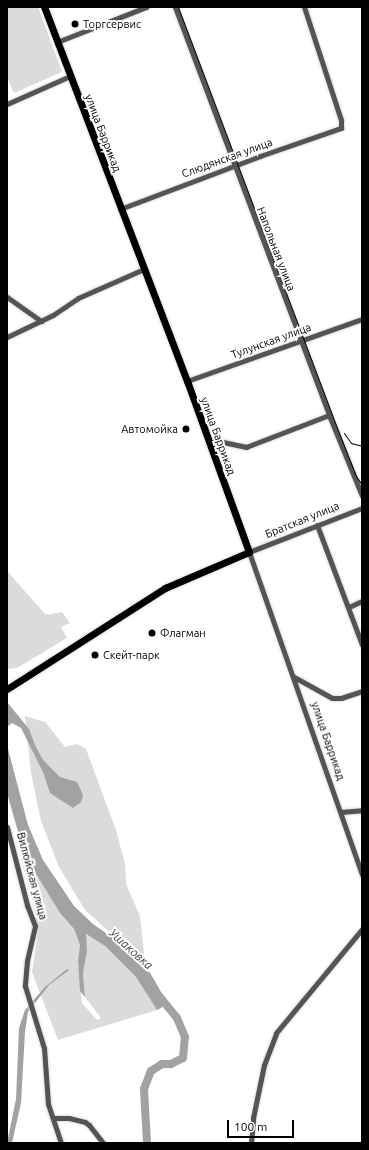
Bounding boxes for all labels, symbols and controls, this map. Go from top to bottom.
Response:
place label: Торгсервис [83,17,141,31]
marker: Торгсервис [70,19,80,29]
street label: улица Баррикад [82,92,124,174]
street label: Слюдянская улица [180,135,274,181]
street label: Напольная улица [254,205,298,293]
street label: Тулунская улица [229,320,313,362]
street label: улица Баррикад [198,395,238,477]
place label: Автомойка [121,422,178,436]
marker: Автомойка [181,424,191,434]
street label: Братская улица [263,499,341,541]
place label: Флагман [160,626,206,640]
marker: Флагман [147,628,157,638]
place label: Скейт-парк [103,648,160,662]
marker: Скейт-парк [90,650,100,660]
street label: улица Баррикад [308,700,348,782]
street label: Вилюйская улица [14,831,50,921]
water label: Ушаковка [106,926,156,972]
scale bar [229,1112,296,1138]
text: 100 m [234,1120,267,1133]

